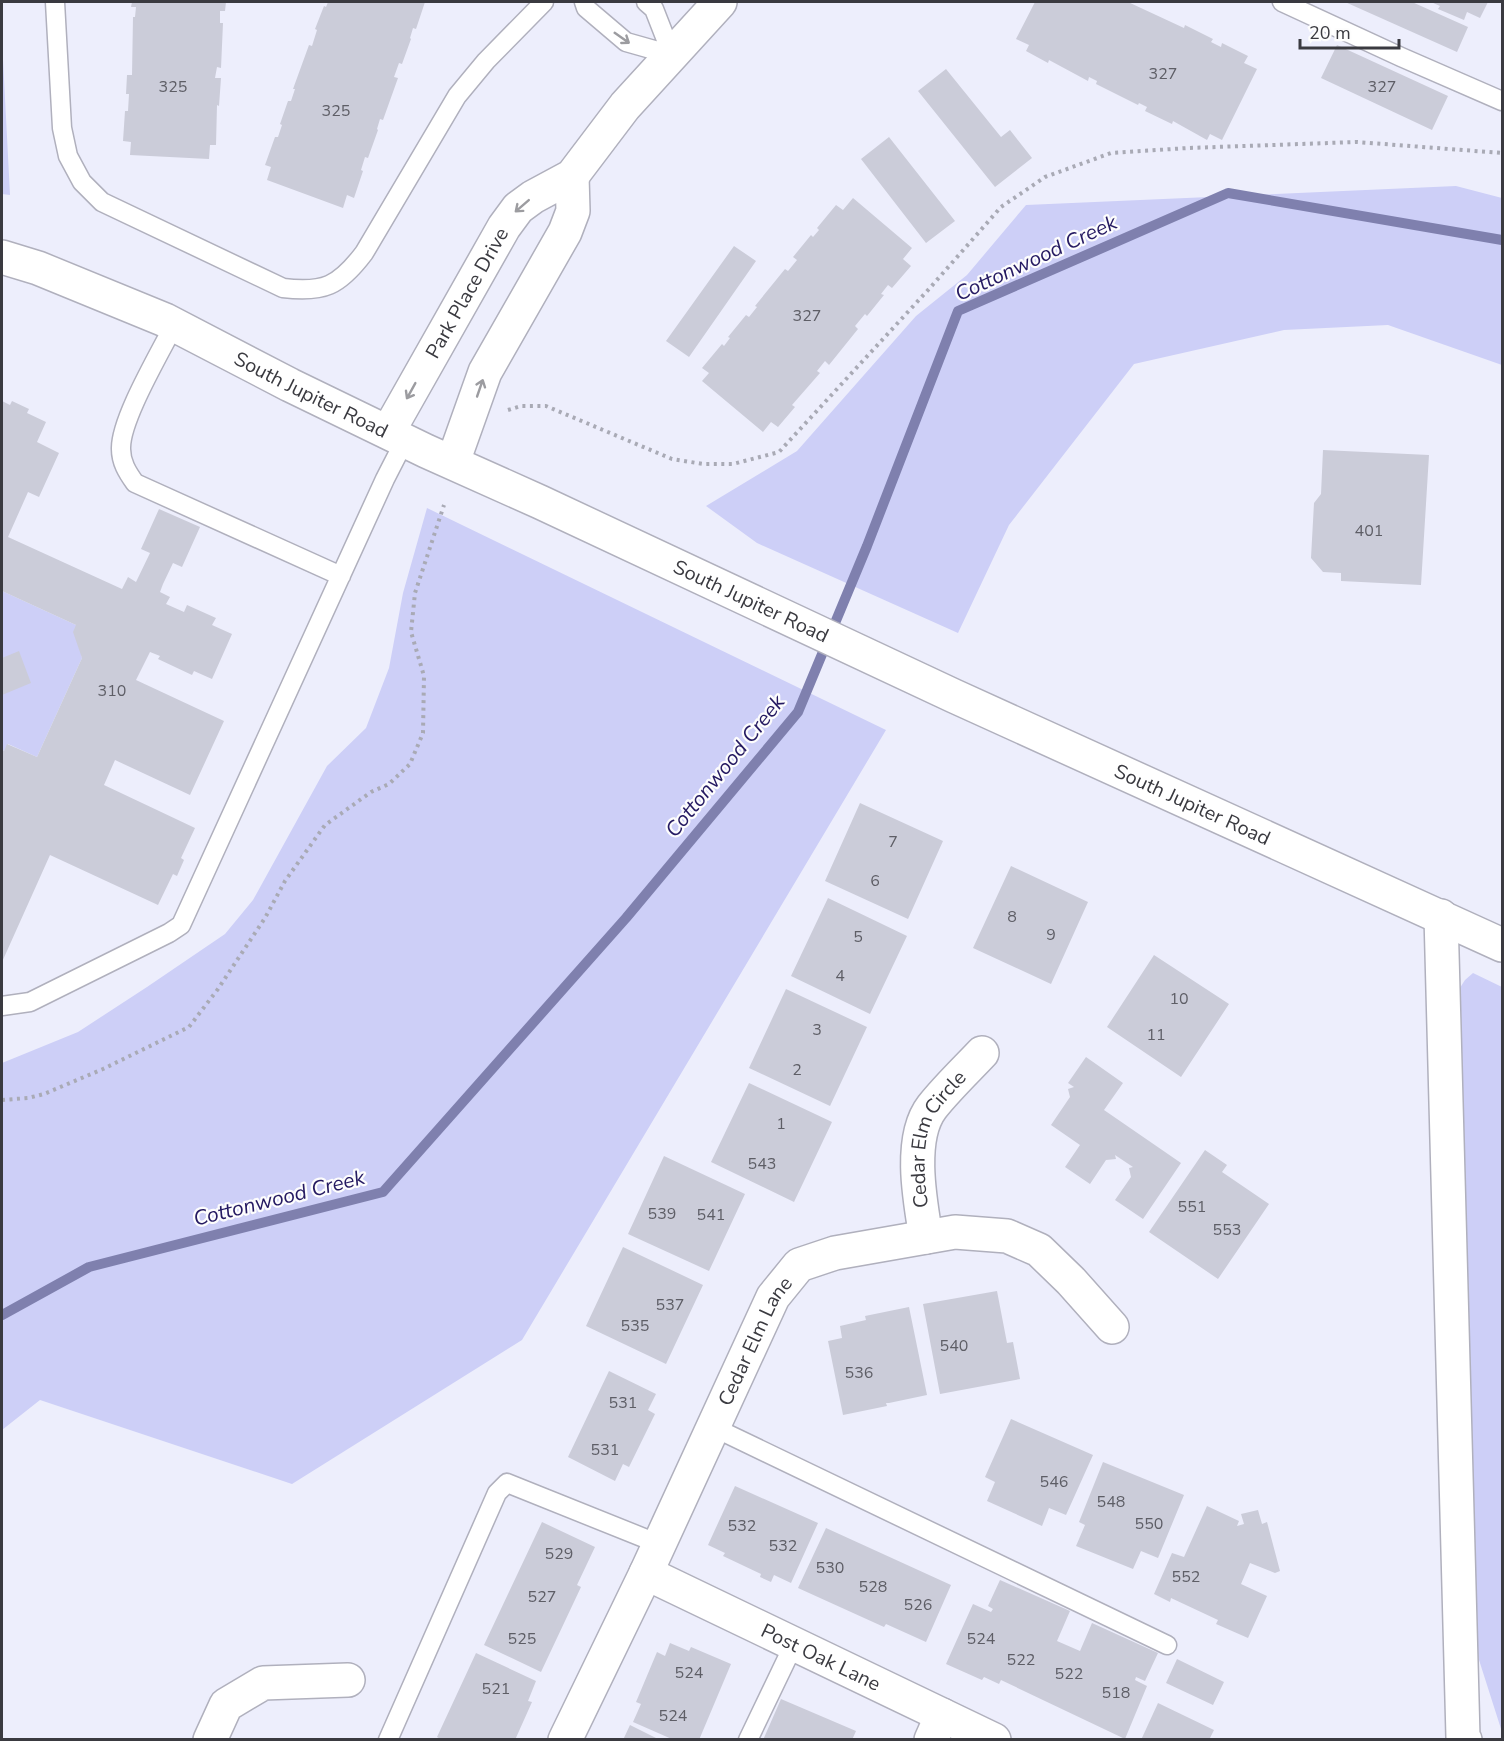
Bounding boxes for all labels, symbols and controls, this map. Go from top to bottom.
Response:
scale bar [1300,12,1399,50]
text: 20 m [1309,21,1351,45]
one-way arrow [613,32,629,44]
house number: 327 [1149,63,1177,85]
house number: 325 [159,76,187,98]
house number: 327 [1368,76,1396,98]
house number: 325 [322,100,350,122]
one-way arrow [514,200,530,213]
water label: Cottonwood Creek [950,208,1122,308]
street label: Park Place Drive [419,223,515,363]
house number: 327 [793,305,821,327]
street label: South Jupiter Road [229,345,392,445]
one-way arrow [475,379,486,398]
one-way arrow [405,382,417,399]
house number: 401 [1355,520,1383,542]
street label: South Jupiter Road [669,553,833,649]
house number: 310 [98,680,126,702]
water label: Cottonwood Creek [659,689,791,843]
street label: South Jupiter Road [1110,758,1275,852]
house number: 7 [888,831,898,853]
house number: 6 [870,870,880,892]
house number: 8 [1007,906,1017,928]
house number: 9 [1046,924,1056,946]
house number: 5 [853,926,863,948]
house number: 4 [835,965,845,987]
house number: 10 [1169,988,1189,1010]
house number: 3 [812,1019,822,1041]
house number: 11 [1146,1024,1166,1046]
house number: 2 [792,1059,802,1081]
street label: Cedar Elm Circle [905,1064,972,1210]
house number: 1 [776,1113,786,1135]
house number: 543 [748,1153,776,1175]
water label: Cottonwood Creek [190,1163,368,1233]
house number: 551 [1178,1196,1206,1218]
house number: 539 [648,1203,676,1225]
house number: 541 [697,1204,725,1226]
house number: 553 [1213,1219,1241,1241]
street label: Cedar Elm Lane [712,1271,799,1410]
house number: 537 [656,1294,684,1316]
house number: 535 [621,1315,649,1337]
house number: 540 [940,1335,968,1357]
house number: 536 [845,1362,873,1384]
house number: 531 [609,1392,637,1414]
house number: 531 [591,1439,619,1461]
house number: 546 [1040,1471,1068,1493]
house number: 548 [1097,1491,1125,1513]
house number: 550 [1135,1513,1163,1535]
house number: 532 [728,1515,756,1537]
house number: 532 [769,1535,797,1557]
house number: 529 [545,1543,573,1565]
house number: 530 [816,1557,844,1579]
house number: 552 [1172,1566,1200,1588]
house number: 528 [859,1576,887,1598]
house number: 527 [528,1586,556,1608]
house number: 526 [904,1594,932,1616]
street label: Post Oak Lane [756,1617,885,1698]
house number: 525 [508,1628,536,1650]
house number: 524 [967,1628,996,1650]
house number: 522 [1007,1649,1035,1671]
house number: 524 [675,1662,704,1684]
house number: 522 [1055,1663,1083,1685]
house number: 521 [482,1678,510,1700]
house number: 518 [1102,1682,1130,1704]
house number: 524 [659,1705,688,1727]

